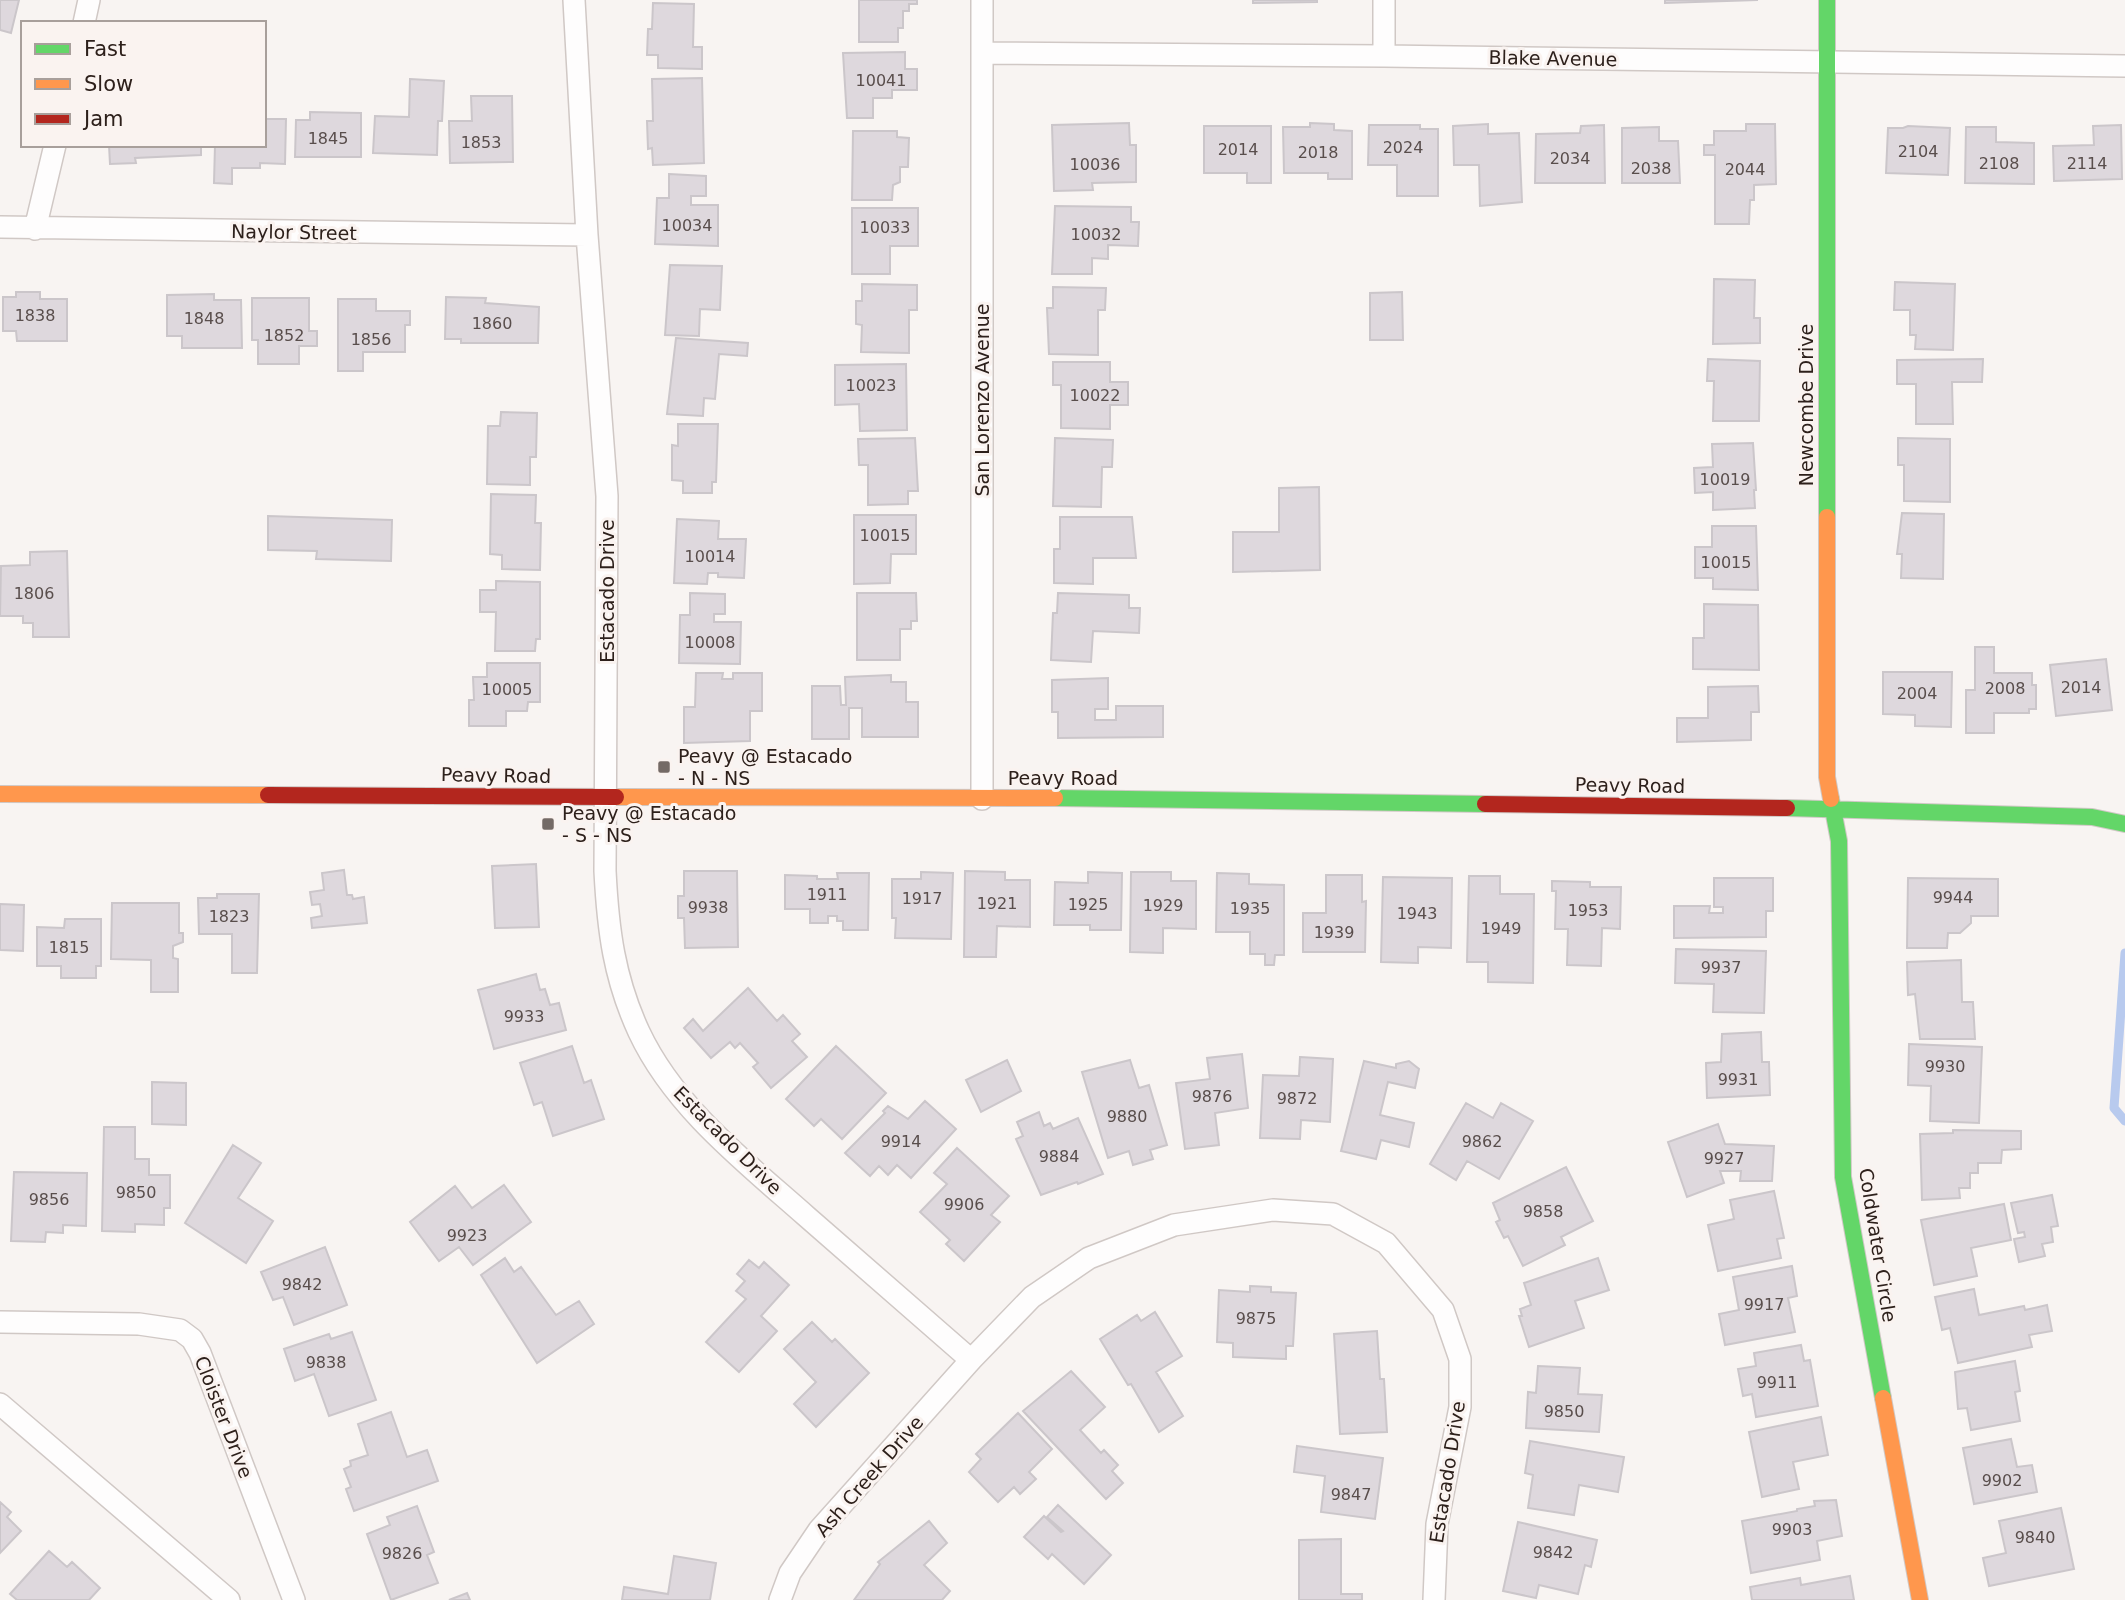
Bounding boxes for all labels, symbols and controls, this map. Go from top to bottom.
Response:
legend [21,21,266,147]
text: Fast [84,37,126,61]
street label: Blake Avenue [1489,46,1617,70]
house number: 10041 [856,71,906,90]
text: Slow [84,72,133,96]
text: Jam [82,107,124,131]
house number: 1845 [308,129,348,148]
house number: 1853 [461,133,501,152]
house number: 2024 [1383,138,1423,157]
house number: 2014 [1218,140,1258,159]
house number: 2104 [1898,142,1938,161]
house number: 2018 [1298,143,1338,162]
house number: 2034 [1550,149,1590,168]
house number: 2108 [1979,154,2019,173]
house number: 2114 [2067,154,2107,173]
house number: 10036 [1070,155,1120,174]
house number: 2038 [1631,159,1671,178]
house number: 2044 [1725,160,1765,179]
house number: 10034 [662,216,712,235]
house number: 10033 [860,218,910,237]
street label: Naylor Street [231,220,357,244]
house number: 10032 [1071,225,1121,244]
street label: San Lorenzo Avenue [971,303,993,497]
house number: 1838 [15,306,55,325]
house number: 1848 [184,309,224,328]
house number: 1860 [472,314,512,333]
street label: Newcombe Drive [1795,324,1817,486]
house number: 1852 [264,326,304,345]
house number: 1856 [351,330,391,349]
house number: 10023 [846,376,896,395]
house number: 10022 [1070,386,1120,405]
house number: 10019 [1700,470,1750,489]
street label: Estacado Drive [596,519,618,663]
house number: 10015 [860,526,910,545]
house number: 10014 [685,547,735,566]
house number: 10015 [1701,553,1751,572]
house number: 1806 [14,584,54,603]
house number: 10008 [685,633,735,652]
house number: 2014 [2061,678,2101,697]
house number: 2008 [1985,679,2025,698]
house number: 10005 [482,680,532,699]
house number: 2004 [1897,684,1937,703]
place label: Peavy @ Estacado - N - NS [678,745,852,789]
marker: Peavy @ Estacado - N - NS [656,759,672,775]
street label: Peavy Road [441,763,551,787]
street label: Peavy Road [1008,767,1118,789]
street label: Peavy Road [1575,773,1685,797]
place label: Peavy @ Estacado - S - NS [562,802,736,846]
marker: Peavy @ Estacado - S - NS [540,816,556,832]
house number: 1911 [807,885,847,904]
house number: 9944 [1933,888,1973,907]
house number: 1917 [902,889,942,908]
house number: 1921 [977,894,1017,913]
house number: 1925 [1068,895,1108,914]
house number: 1929 [1143,896,1183,915]
house number: 9938 [688,898,728,917]
house number: 1935 [1230,899,1270,918]
house number: 1953 [1568,901,1608,920]
house number: 1943 [1397,904,1437,923]
house number: 1823 [209,907,249,926]
house number: 1949 [1481,919,1521,938]
house number: 1939 [1314,923,1354,942]
house number: 1815 [49,938,89,957]
house number: 9937 [1701,958,1741,977]
house number: 9933 [504,1007,544,1026]
house number: 9930 [1925,1057,1965,1076]
house number: 9931 [1718,1070,1758,1089]
street label: Estacado Drive [669,1081,787,1199]
house number: 9876 [1192,1087,1232,1106]
house number: 9872 [1277,1089,1317,1108]
house number: 9880 [1107,1107,1147,1126]
house number: 9914 [881,1132,921,1151]
house number: 9862 [1462,1132,1502,1151]
house number: 9884 [1039,1147,1079,1166]
house number: 9927 [1704,1149,1744,1168]
street label: Coldwater Circle [1855,1166,1901,1324]
house number: 9850 [116,1183,156,1202]
house number: 9856 [29,1190,69,1209]
house number: 9906 [944,1195,984,1214]
house number: 9858 [1523,1202,1563,1221]
house number: 9923 [447,1226,487,1245]
house number: 9842 [282,1275,322,1294]
house number: 9917 [1744,1295,1784,1314]
house number: 9875 [1236,1309,1276,1328]
street label: Cloister Drive [191,1353,257,1481]
house number: 9838 [306,1353,346,1372]
house number: 9911 [1757,1373,1797,1392]
street label: Estacado Drive [1425,1399,1469,1545]
house number: 9850 [1544,1402,1584,1421]
street label: Ash Creek Drive [811,1411,927,1541]
house number: 9902 [1982,1471,2022,1490]
house number: 9847 [1331,1485,1371,1504]
house number: 9903 [1772,1520,1812,1539]
house number: 9840 [2015,1528,2055,1547]
house number: 9842 [1533,1543,1573,1562]
house number: 9826 [382,1544,422,1563]

